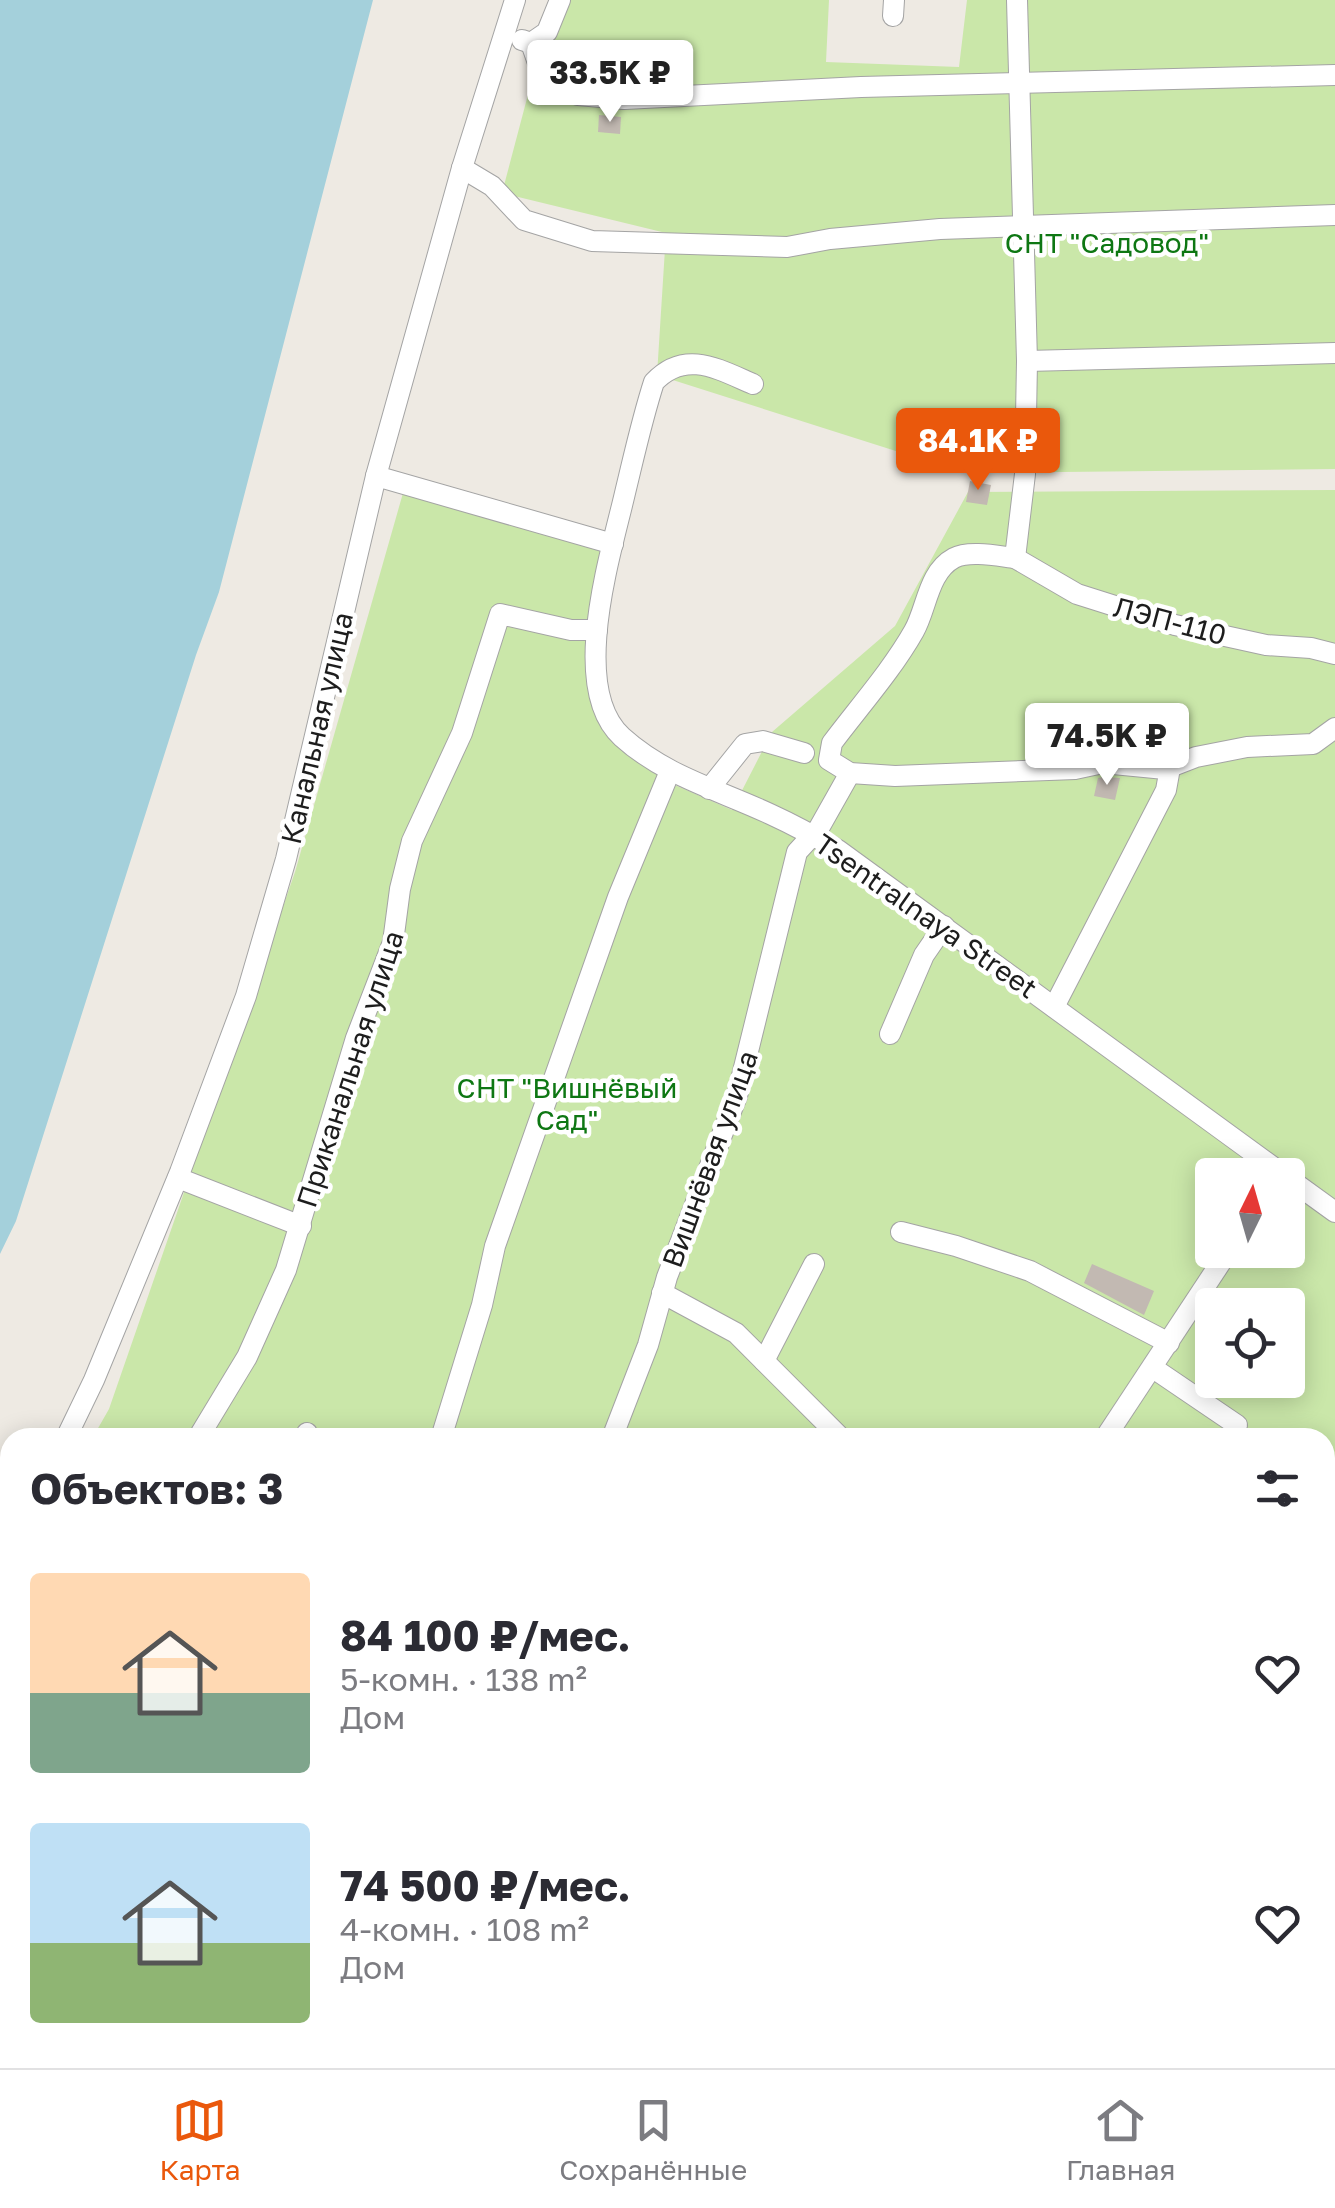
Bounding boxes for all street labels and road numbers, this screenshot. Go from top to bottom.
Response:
street label: ЛЭП-110 [1110,590,1230,651]
street label: Канальная улица [274,609,359,847]
street label: Tsentralnaya Street [809,827,1044,1005]
street label: Приканальная улица [289,926,410,1211]
street label: Вишнёвая улица [655,1046,764,1272]

